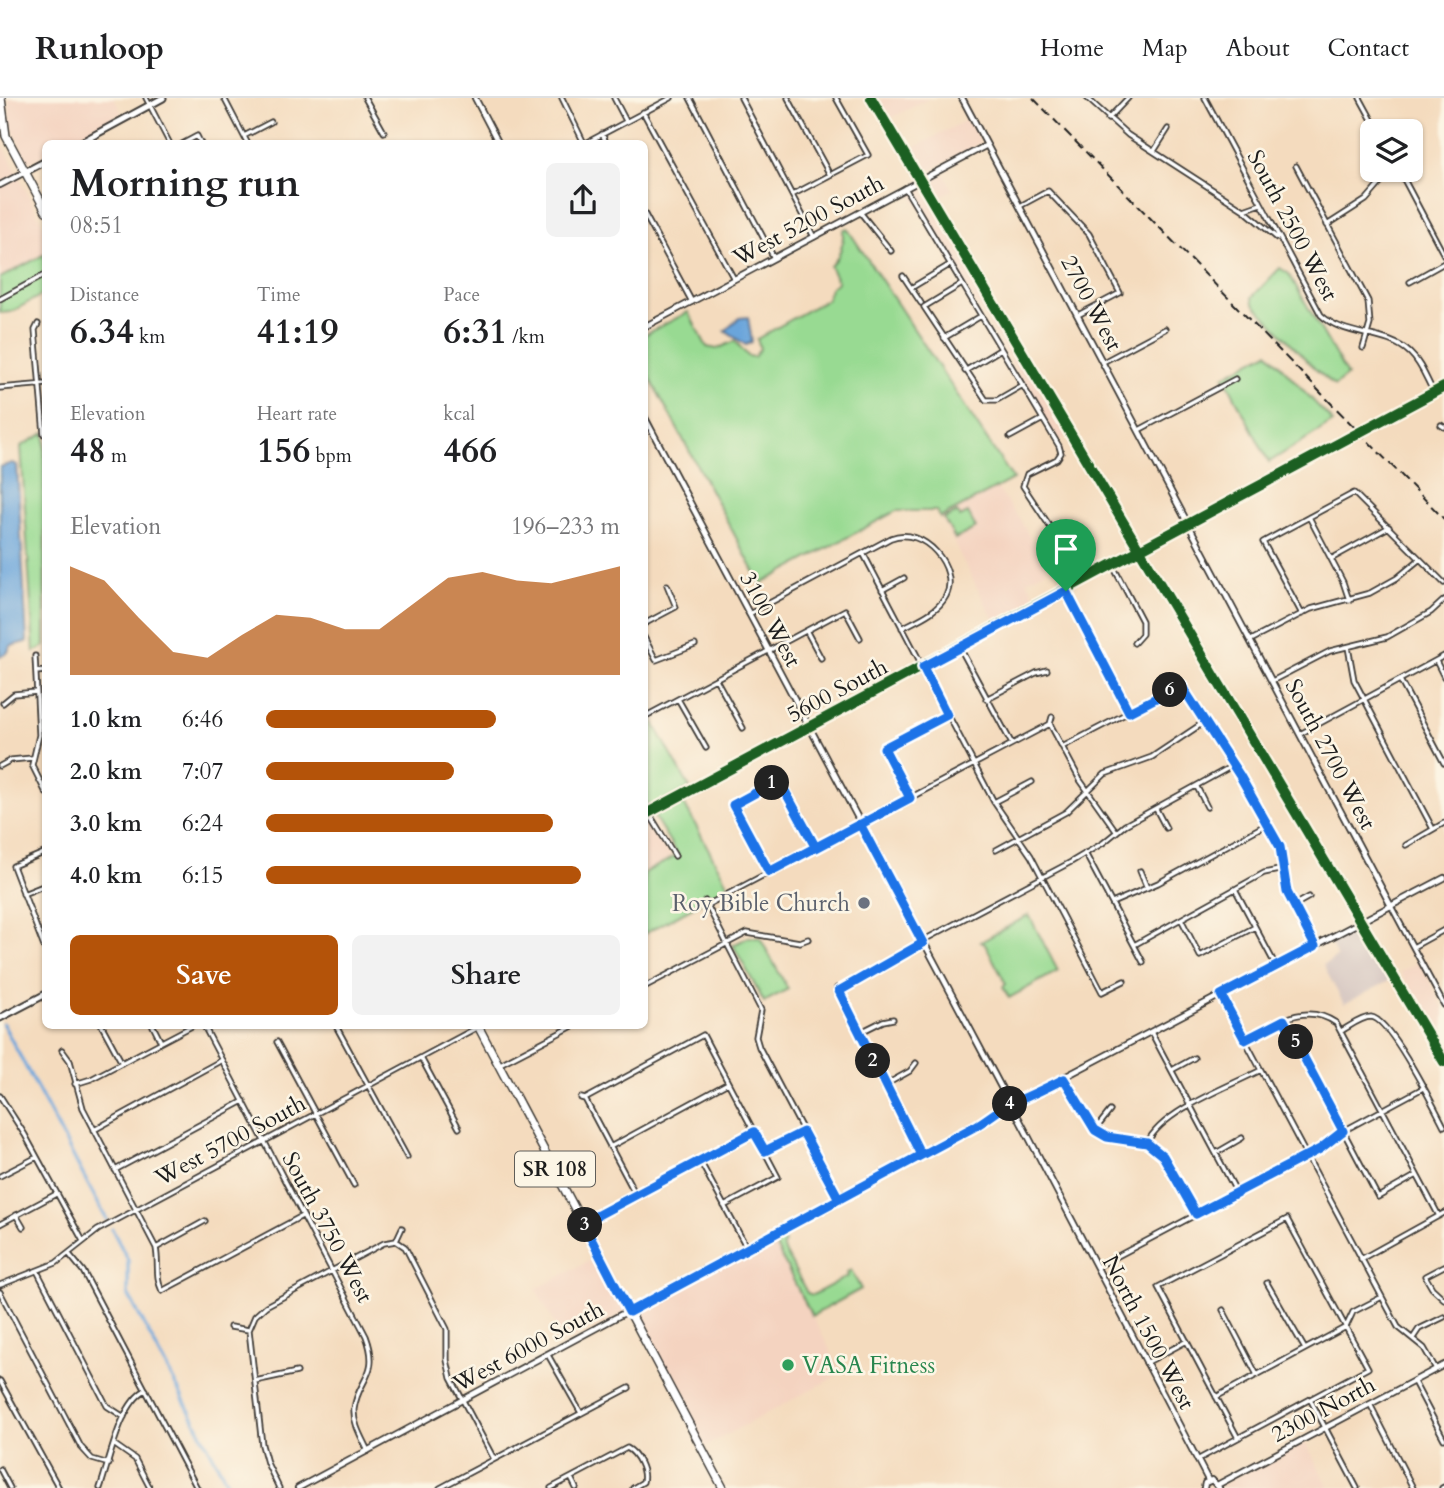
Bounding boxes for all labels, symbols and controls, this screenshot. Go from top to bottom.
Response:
text: Runloop [35,26,164,71]
text: Home [1040,32,1104,65]
text: Map [1142,32,1188,65]
text: About [1226,32,1290,65]
text: Contact [1328,32,1409,65]
map controls [1360,119,1423,182]
button: layers [1360,119,1423,182]
street label: South 2500 West [1240,144,1345,306]
text: Morning run [70,158,300,210]
button: share [546,163,620,237]
street label: West 5200 South [726,167,889,274]
text: 08:51 [70,210,123,241]
street label: 2700 West [1053,250,1130,356]
text: Distance [70,282,139,308]
text: Time [257,282,301,308]
text: Pace [443,282,480,308]
text: 6.34 [70,308,134,356]
text: 41:19 [257,308,339,356]
text: 6:31 [443,308,507,356]
text: km [134,324,165,350]
text: /km [507,324,545,350]
text: Elevation [70,401,145,427]
text: Heart rate [257,401,337,427]
text: kcal [443,401,475,427]
text: 48 [70,427,106,475]
text: 156 [257,427,310,475]
text: 466 [443,427,497,475]
text: m [106,443,127,469]
text: bpm [310,443,352,469]
text: Elevation [70,511,161,542]
text: 196–233 m [511,511,620,542]
pin [1036,519,1096,591]
icon: arrive [1047,530,1085,568]
street label: 3100 West [732,566,809,672]
street label: 5600 South [781,651,893,730]
pin: 6 [1152,672,1188,708]
street label: South 2700 West [1278,673,1383,835]
text: 6 [1165,676,1174,702]
text: 1.0 km [70,704,142,735]
text: 6:46 [182,704,223,735]
text: 2.0 km [70,756,142,787]
text: 7:07 [182,756,223,787]
pin: 1 [754,766,790,800]
text: 1 [767,769,776,795]
text: 3.0 km [70,808,142,839]
text: 6:24 [182,808,223,839]
text: 4.0 km [70,860,142,891]
text: 6:15 [182,860,223,891]
place label: Roy Bible Church [672,888,850,919]
marker: Roy Bible Church [856,895,872,911]
button: Save [70,935,338,1015]
button: Share [352,935,620,1015]
pin: 5 [1278,1024,1314,1060]
text: 5 [1291,1028,1300,1054]
pin: 2 [856,1044,890,1079]
text: 2 [868,1047,877,1073]
pin: 4 [992,1086,1028,1122]
street label: West 5700 South [148,1087,311,1194]
text: 4 [1005,1090,1014,1116]
street label: South 3750 West [275,1146,380,1308]
road number: SR 108 [515,1152,595,1186]
pin: 3 [568,1208,602,1242]
text: 3 [580,1211,589,1237]
street label: North 1500 West [1095,1250,1202,1415]
street label: West 6000 South [446,1293,609,1400]
place label: VASA Fitness [802,1350,935,1381]
marker: VASA Fitness [780,1357,796,1373]
street label: 2300 North [1266,1369,1381,1450]

